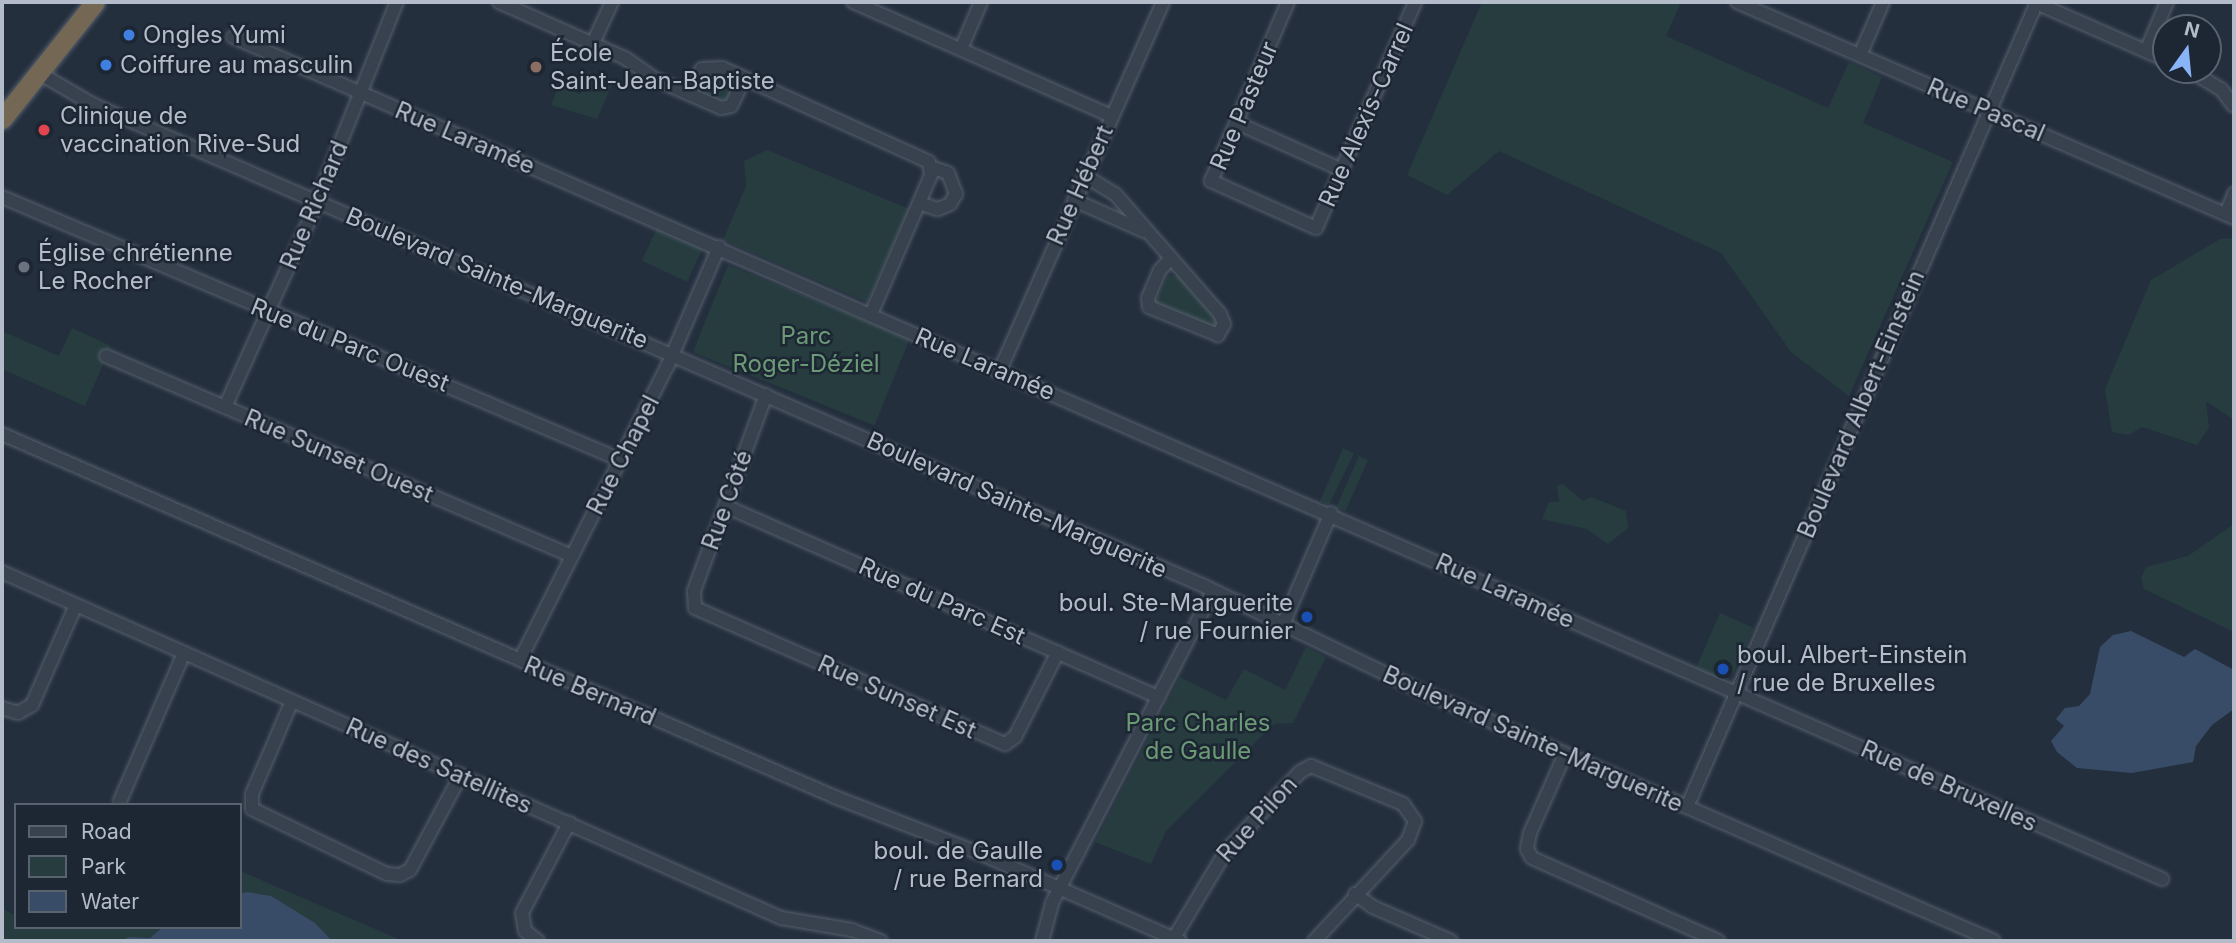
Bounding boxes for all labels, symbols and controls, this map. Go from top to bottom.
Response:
north arrow [2152,14,2222,84]
text: N [2182,17,2202,43]
street label: Rue Alexis-Carrel [1313,19,1419,211]
place label: Ongles Yumi [143,21,286,49]
marker: Ongles Yumi [121,27,137,43]
street label: Rue Pasteur [1204,37,1284,175]
place label: École Saint-Jean-Baptiste [550,39,775,95]
place label: Coiffure au masculin [120,51,353,79]
marker: Coiffure au masculin [98,57,114,73]
marker: École Saint-Jean-Baptiste [528,59,544,75]
street label: Rue Pascal [1923,72,2049,148]
street label: Rue Laramée [391,96,539,180]
place label: Clinique de vaccination Rive-Sud [60,102,300,158]
marker: Clinique de vaccination Rive-Sud [34,120,54,140]
street label: Rue Hébert [1041,121,1119,249]
street label: Rue Richard [274,137,354,273]
street label: Boulevard Sainte-Marguerite [342,201,652,355]
place label: Église chrétienne Le Rocher [38,239,233,295]
marker: Église chrétienne Le Rocher [16,259,32,275]
street label: Boulevard Albert-Einstein [1791,266,1931,542]
street label: Rue du Parc Ouest [247,292,453,398]
park label: Parc Roger-Déziel [732,322,880,378]
street label: Rue Laramée [911,322,1059,406]
street label: Rue Chapel [581,391,665,519]
street label: Rue Sunset Ouest [240,403,438,509]
street label: Boulevard Sainte-Marguerite [862,426,1172,584]
street label: Rue Côté [696,446,758,554]
street label: Rue Laramée [1431,548,1579,634]
street label: Rue du Parc Est [854,551,1030,651]
place label: boul. Ste-Marguerite / rue Fournier [1059,589,1293,645]
marker: boul. Ste-Marguerite / rue Fournier [1299,609,1315,625]
place label: boul. Albert-Einstein / rue de Bruxelles [1737,641,1967,697]
street label: Rue Sunset Est [813,649,981,745]
street label: Rue Bernard [520,650,660,732]
street label: Boulevard Sainte-Marguerite [1378,660,1688,818]
marker: boul. Albert-Einstein / rue de Bruxelles [1715,661,1731,677]
park label: Parc Charles de Gaulle [1126,709,1270,765]
street label: Rue des Satellites [341,712,537,820]
street label: Rue de Bruxelles [1857,734,2041,838]
street label: Rue Pilon [1211,770,1303,868]
legend [14,803,242,929]
text: Road [81,819,132,844]
place label: boul. de Gaulle / rue Bernard [874,837,1043,893]
text: Park [81,854,126,879]
marker: boul. de Gaulle / rue Bernard [1049,857,1065,873]
text: Water [81,889,139,914]

